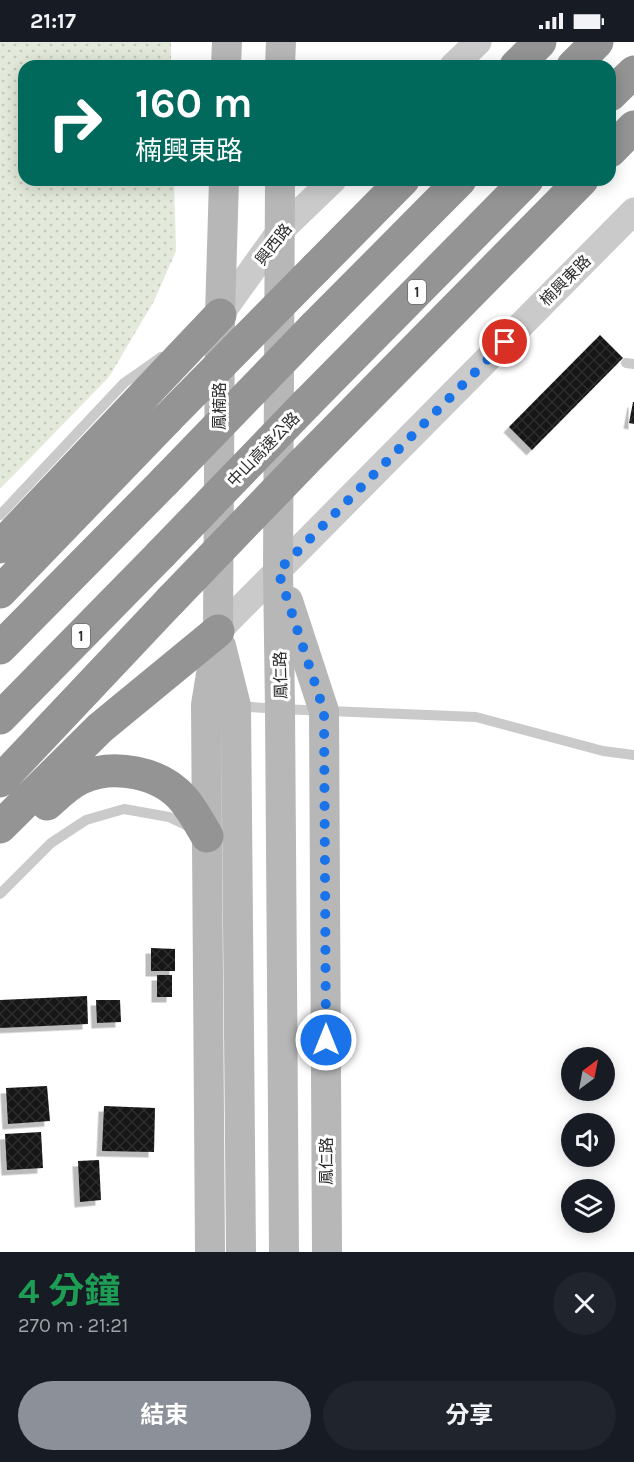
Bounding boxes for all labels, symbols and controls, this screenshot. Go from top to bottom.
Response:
text: 21:17 [30,8,76,34]
text: 160 m [135,78,253,128]
icon: right [36,84,114,162]
text: 楠興東路 [135,135,243,167]
street label: 興西路 [251,220,296,269]
street label: 楠興東路 [536,251,595,310]
road number: 1 [408,280,426,304]
pin [479,316,530,367]
icon: arrive [488,325,521,358]
street label: 鳳楠路 [210,382,229,430]
street label: 中山高速公路 [223,408,304,490]
road number: 1 [72,624,90,648]
street label: 鳳仁路 [271,651,290,699]
position arrow [294,1008,358,1072]
north arrow [561,1047,615,1101]
map controls [561,1047,615,1233]
button: sound [561,1113,615,1167]
street label: 鳳仁路 [317,1137,336,1185]
button: layers [561,1179,615,1233]
text: 4 分鐘 [18,1270,121,1312]
button: close [553,1272,616,1335]
text: 270 m · 21:21 [18,1314,128,1337]
button: 結束 [18,1381,311,1450]
button: 分享 [323,1381,616,1450]

